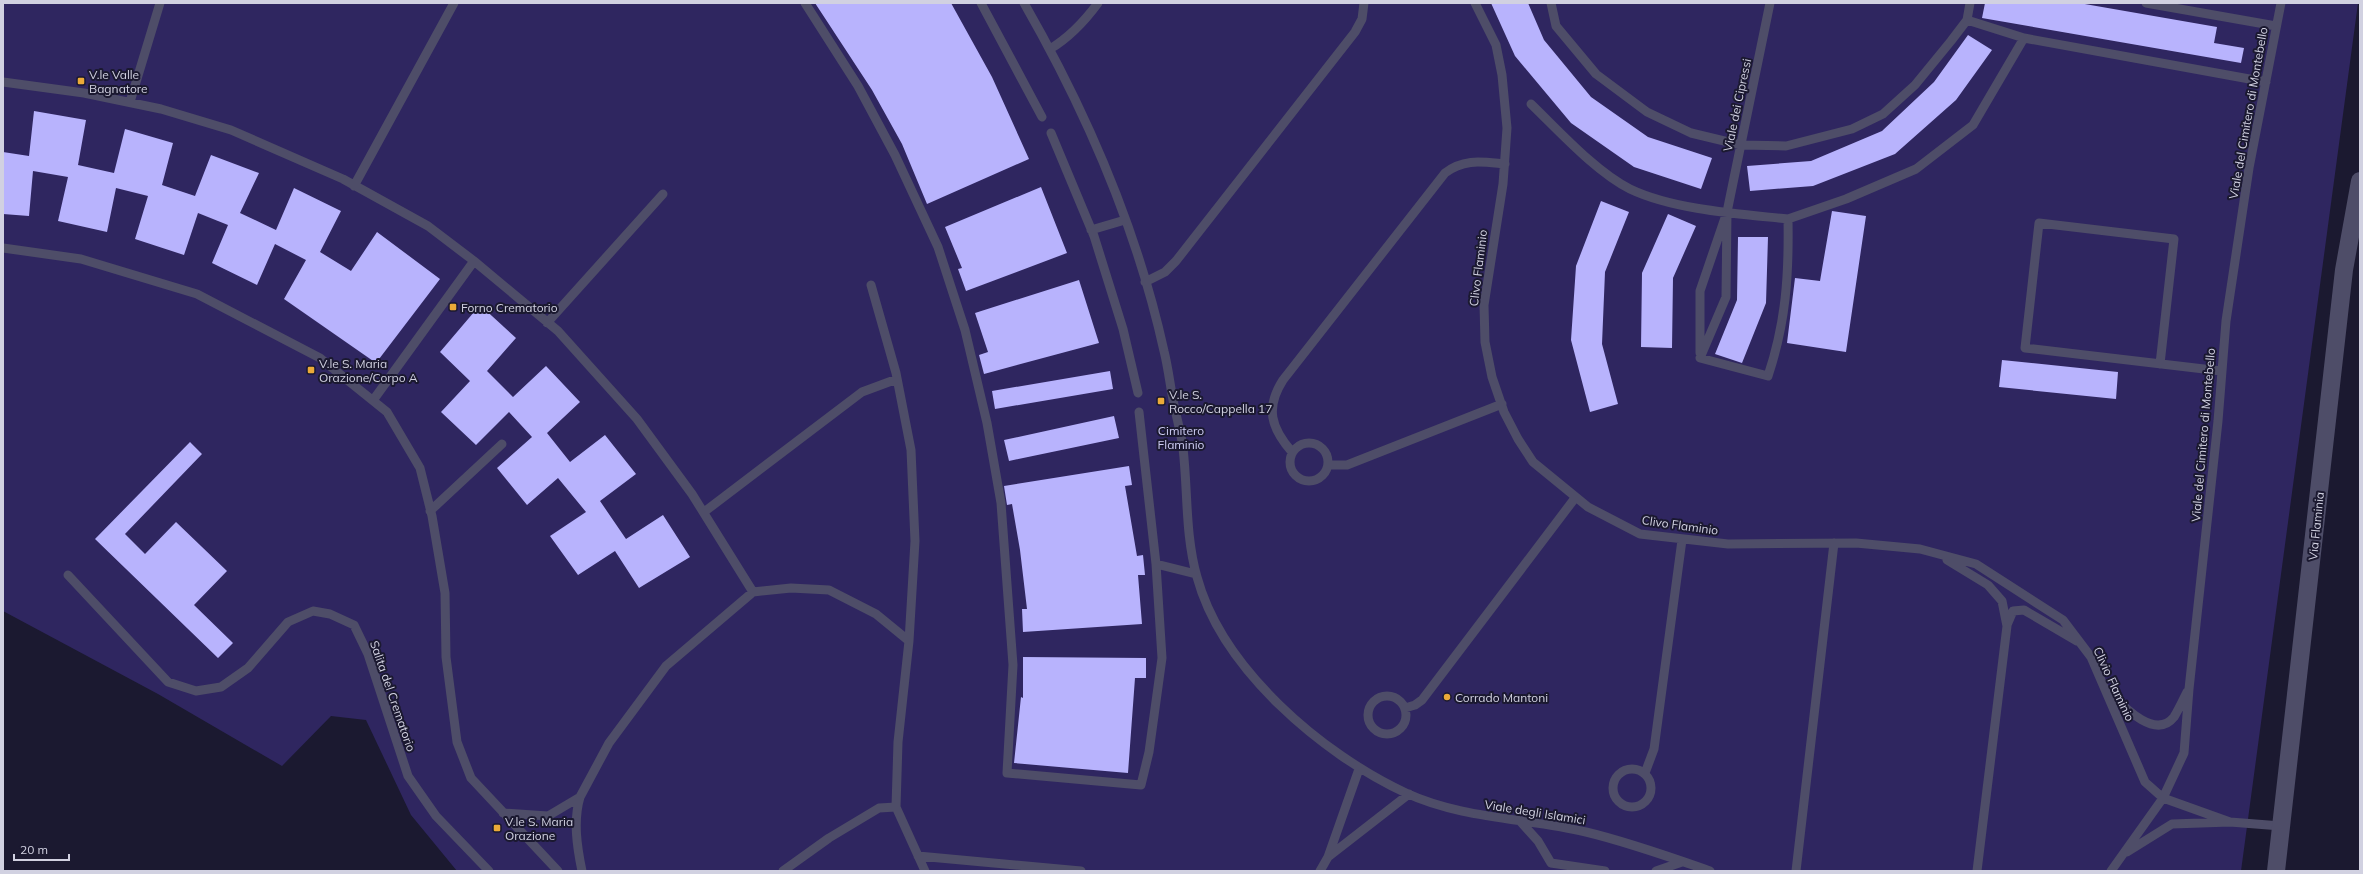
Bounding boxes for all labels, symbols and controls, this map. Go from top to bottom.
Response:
street label: Viale del Cimitero di Montebello [2225,26,2271,200]
street label: Viale dei Cipressi [1720,57,1754,153]
place label: V.le Valle Bagnatore [89,67,148,96]
marker: V.le Valle Bagnatore [76,76,86,86]
street label: Clivo Flaminio [1466,229,1490,307]
place label: Forno Crematorio [461,300,558,315]
marker: Forno Crematorio [448,302,458,312]
street label: Viale del Cimitero di Montebello [2188,347,2218,523]
place label: V.le S. Maria Orazione/Corpo A [319,356,418,385]
marker: V.le S. Maria Orazione/Corpo A [306,365,316,375]
place label: V.le S. Rocco/Cappella 17 [1169,387,1272,416]
marker: V.le S. Rocco/Cappella 17 [1156,396,1166,406]
park label: Cimitero Flaminio [1158,423,1205,452]
street label: Via Flaminia [2305,491,2327,561]
street label: Clivo Flaminio [1641,512,1719,538]
street label: Salita del Crematorio [367,639,419,754]
street label: Clivio Flaminio [2090,645,2138,724]
place label: Corrado Mantoni [1455,690,1548,705]
marker: Corrado Mantoni [1442,692,1452,702]
street label: Viale degli Islamici [1483,797,1587,827]
place label: V.le S. Maria Orazione [505,814,573,843]
marker: V.le S. Maria Orazione [492,823,502,833]
scale bar [14,836,69,862]
text: 20 m [20,842,48,857]

